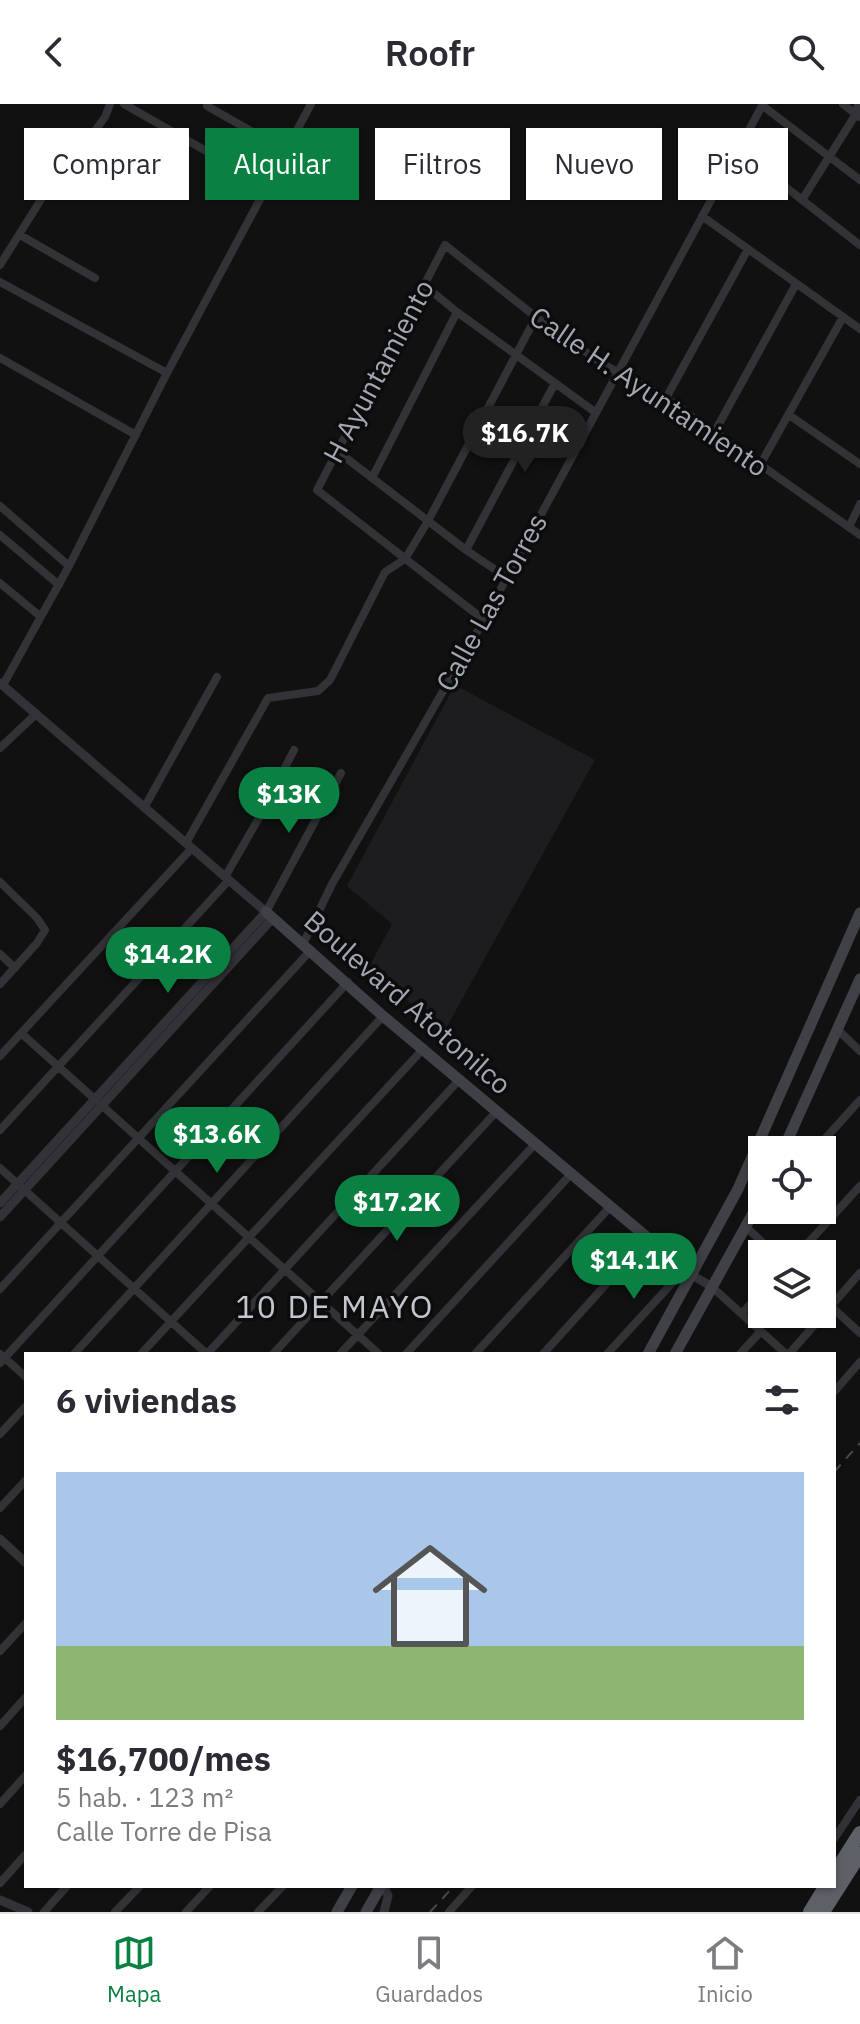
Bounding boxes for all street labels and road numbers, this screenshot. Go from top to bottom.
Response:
street label: H Ayuntamiento [314,273,442,469]
street label: Calle H. Ayuntamiento [523,297,775,485]
street label: Calle Las Torres [427,506,555,698]
street label: Boulevard Atotonilco [297,902,519,1102]

